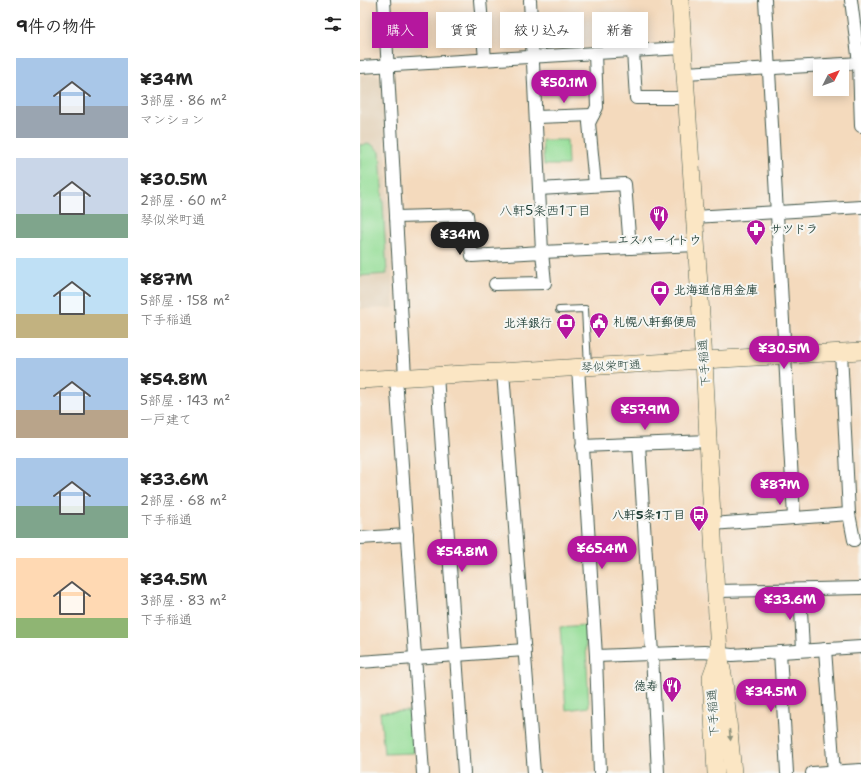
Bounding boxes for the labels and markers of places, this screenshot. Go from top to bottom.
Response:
pin: ¥50.1M [531,70,597,104]
restaurant icon: エスパーイトウ [648,204,670,232]
pharmacy icon: サツドラ [745,218,767,246]
place label: サツドラ [770,221,818,237]
pin: ¥34M [436,222,484,256]
place label: エスパーイトウ [617,232,701,248]
bank icon: 北海道信用金庫 [649,279,671,307]
place label: 北海道信用金庫 [674,282,758,298]
public building icon: 札幌八軒郵便局 [588,311,610,339]
bank icon: 北洋銀行 [555,312,577,340]
place label: 札幌八軒郵便局 [613,314,697,330]
place label: 北洋銀行 [504,315,552,331]
pin: ¥30.5M [751,336,817,370]
pin: ¥57.9M [612,397,678,431]
pin: ¥87M [756,472,804,506]
bus stop icon: 八軒5条1丁目 [688,504,710,532]
place label: 八軒5条1丁目 [612,507,685,523]
pin: ¥65.4M [569,536,635,570]
pin: ¥54.8M [429,539,495,573]
pin: ¥33.6M [757,587,823,621]
restaurant icon: 徳寿 [661,675,683,703]
place label: 徳寿 [634,678,658,694]
pin: ¥34.5M [738,679,804,713]

